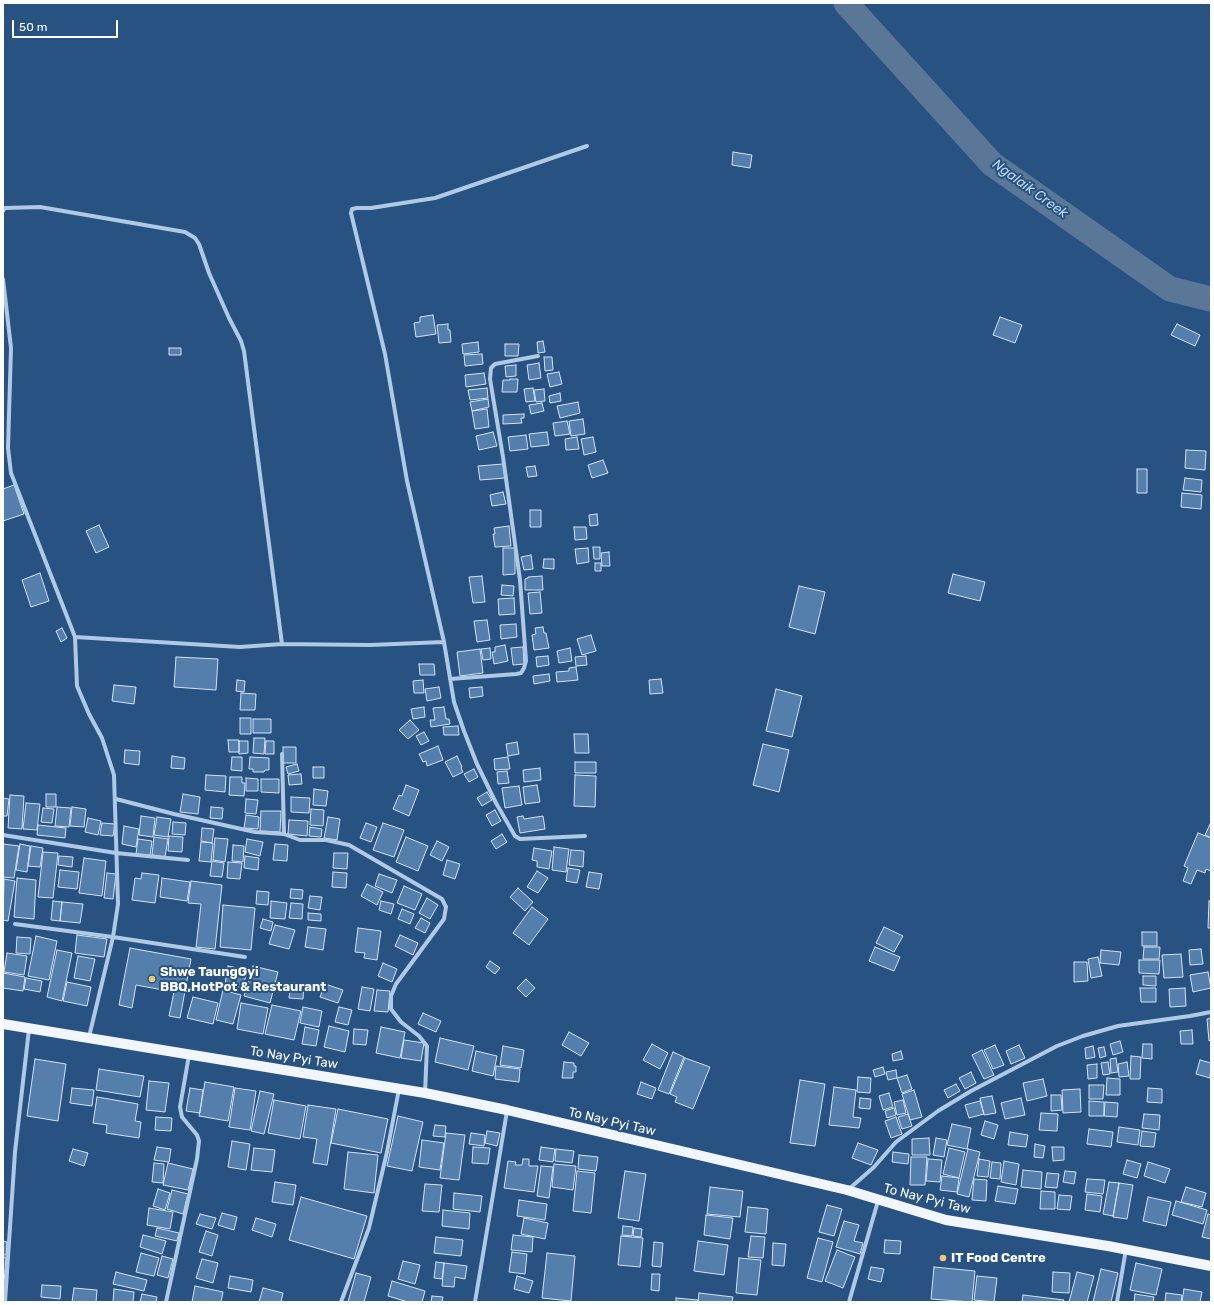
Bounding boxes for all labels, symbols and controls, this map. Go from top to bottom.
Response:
scale bar [14,12,120,38]
text: 50 m [19,20,47,34]
water label: Ngalaik Creek [989,156,1071,222]
place label: Shwe TaungGyi BBQ,HotPot & Restaurant [160,964,326,995]
marker: Shwe TaungGyi BBQ,HotPot & Restaurant [147,974,157,984]
street label: To Nay Pyi Taw [249,1043,339,1073]
street label: To Nay Pyi Taw [567,1104,657,1140]
street label: To Nay Pyi Taw [882,1181,972,1217]
place label: IT Food Centre [951,1250,1046,1266]
marker: IT Food Centre [938,1253,948,1263]

